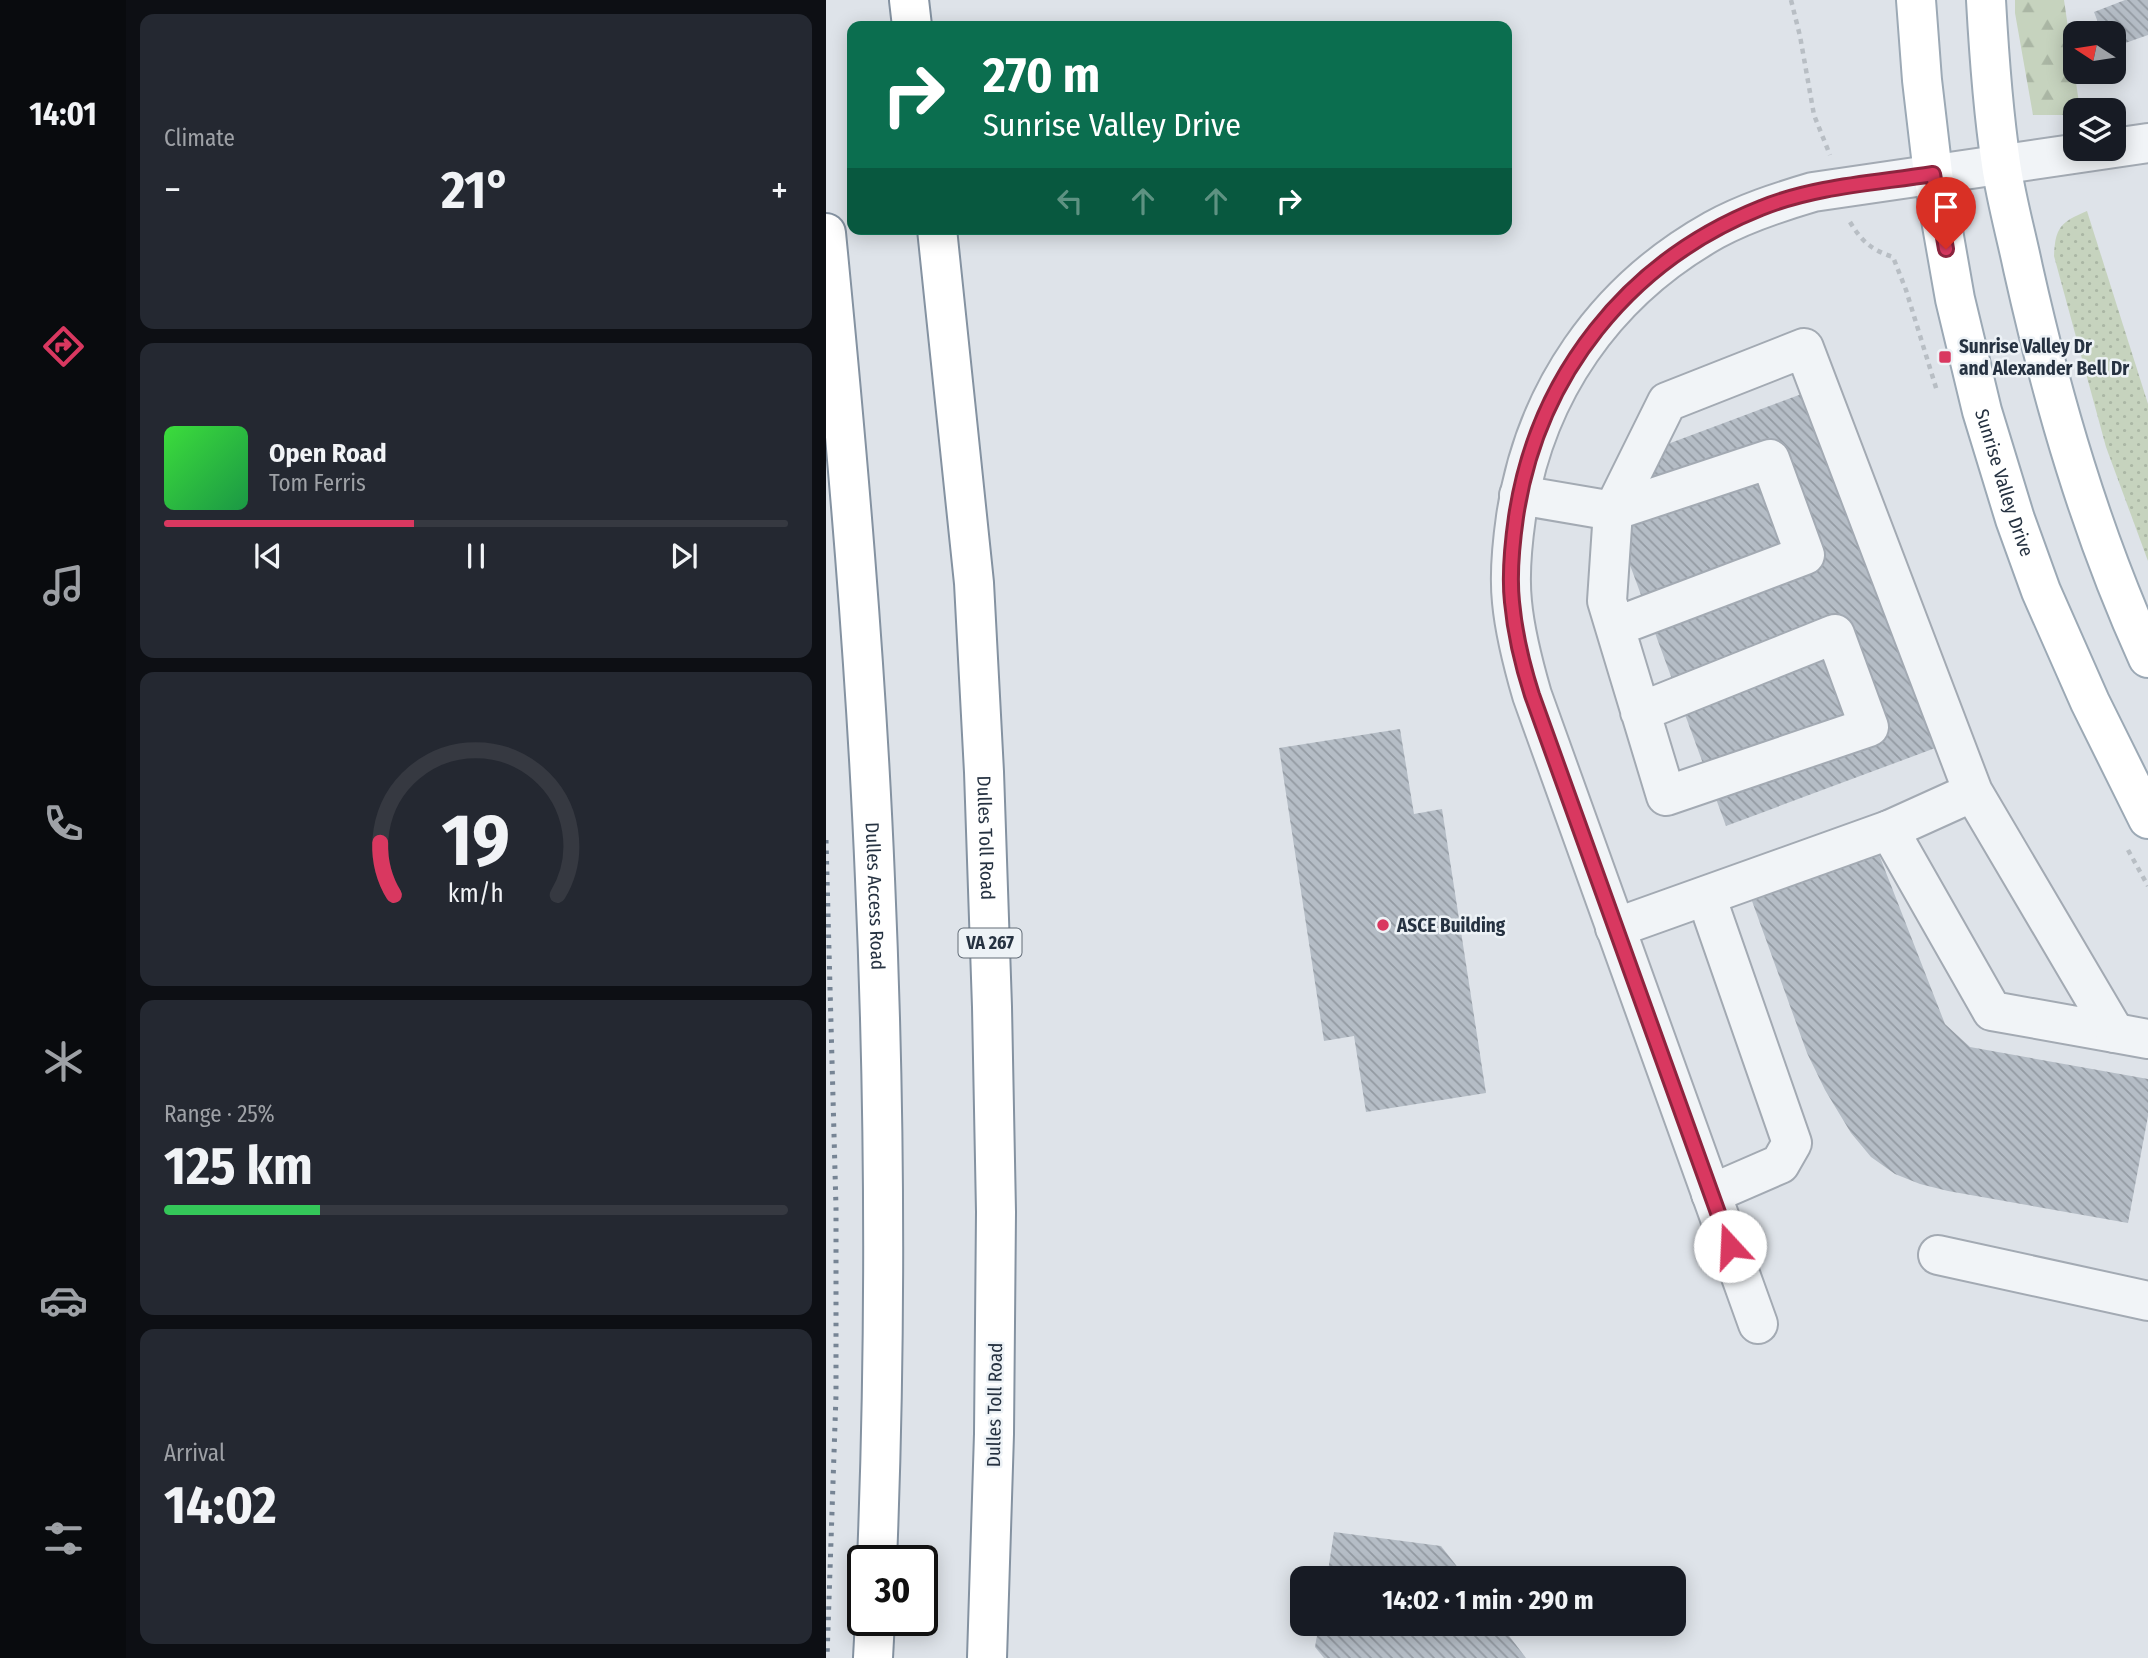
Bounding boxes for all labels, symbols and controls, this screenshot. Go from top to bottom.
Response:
north arrow [2063,21,2126,84]
map controls [2063,21,2126,161]
text: 270 m [983,46,1100,105]
icon: right [868,49,959,140]
text: 14:01 [29,95,97,133]
button: layers [2063,98,2126,161]
text: Sunrise Valley Drive [983,106,1241,144]
text: Climate [164,124,235,152]
text: 21° [441,159,511,222]
text: − [164,167,181,213]
text: + [771,167,788,213]
pin [1916,177,1976,249]
icon: left [1051,182,1089,220]
icon: ahead [1124,182,1162,220]
icon: ahead [1197,182,1235,220]
icon: right [1270,182,1308,220]
icon: arrive [1927,188,1965,226]
icon: directions [39,322,88,371]
place label: Sunrise Valley Dr and Alexander Bell Dr [1959,335,2130,380]
marker: Sunrise Valley Dr and Alexander Bell Dr [1937,349,1953,365]
street label: Sunrise Valley Drive [1970,406,2039,560]
text: Open Road [269,438,387,469]
text: Tom Ferris [269,469,366,497]
icon: previous [249,537,287,575]
icon: pause [457,537,495,575]
icon: next [665,537,703,575]
icon: music [39,561,88,610]
street label: Dulles Toll Road [972,775,999,900]
text: 19 [442,797,510,884]
icon: phone [39,799,88,848]
street label: Dulles Access Road [860,822,890,970]
text: km/h [448,879,504,909]
place label: ASCE Building [1396,914,1506,937]
marker: ASCE Building [1375,917,1391,933]
road number: VA 267 [958,928,1022,958]
icon: climate [39,1037,88,1086]
text: Range · 25% [164,1100,275,1128]
text: 125 km [164,1135,313,1198]
position arrow [1693,1209,1767,1283]
icon: car [39,1276,88,1325]
street label: Dulles Toll Road [982,1343,1007,1467]
text: Arrival [164,1439,225,1467]
text: 14:02 [164,1474,277,1537]
icon: filters [39,1514,88,1563]
speed limit sign: 30 [847,1545,938,1636]
text: 14:02 · 1 min · 290 m [1382,1585,1594,1616]

